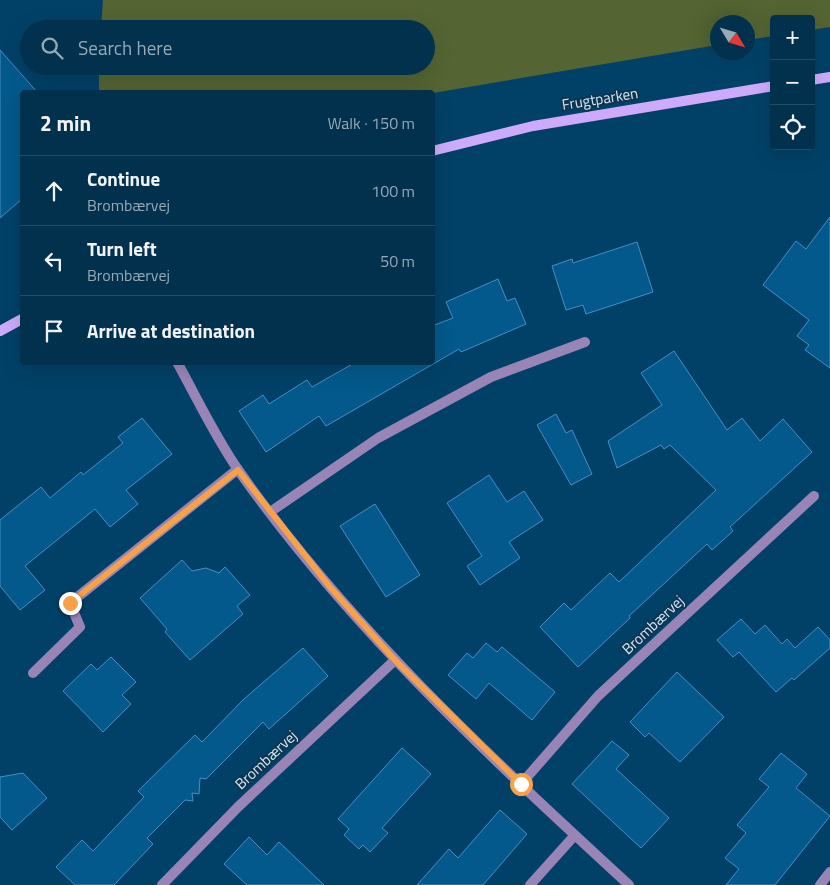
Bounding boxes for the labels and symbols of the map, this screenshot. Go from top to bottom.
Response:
north arrow [710,15,755,60]
street label: Frugtparken [560,81,640,116]
street label: Brombærvej [616,590,689,660]
route end [59,592,82,615]
street label: Brombærvej [229,725,302,795]
route start [510,773,533,796]

